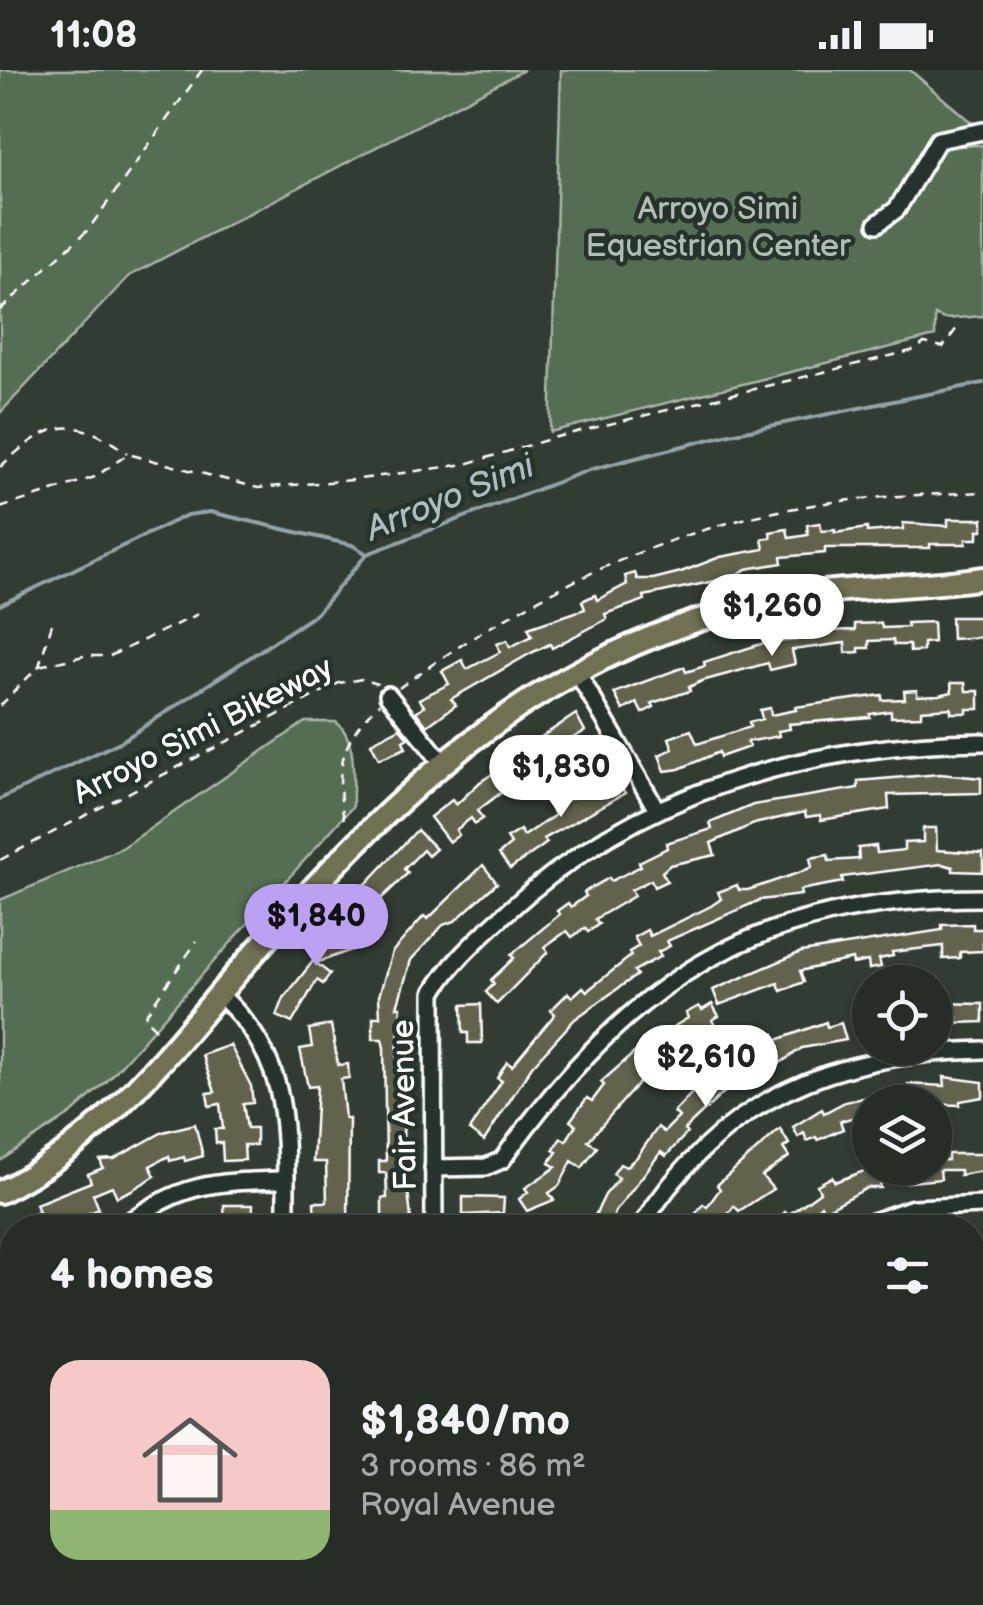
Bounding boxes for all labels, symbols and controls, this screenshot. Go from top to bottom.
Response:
text: 11:08 [50,13,138,58]
park label: Arroyo Simi Equestrian Center [585,190,851,266]
water label: Arroyo Simi [358,444,541,552]
pin: $1,260 [691,574,853,659]
text: $1,260 [722,587,822,626]
street label: Arroyo Simi Bikeway [67,648,340,813]
pin: $1,830 [480,735,642,820]
text: $1,830 [511,748,611,787]
pin: $1,840 [235,884,397,969]
text: $1,840 [266,897,366,936]
map controls [852,965,952,1185]
button: locate [852,965,952,1065]
street label: Fair Avenue [384,1019,426,1191]
pin: $2,610 [625,1025,787,1110]
text: $2,610 [656,1038,756,1077]
button: layers [852,1085,952,1185]
icon: filters [880,1248,935,1303]
text: 4 homes [50,1250,214,1301]
text: $1,840/mo [360,1396,570,1447]
icon: home [130,1400,250,1520]
text: 3 rooms · 86 m² [360,1447,586,1486]
text: Royal Avenue [360,1486,555,1525]

